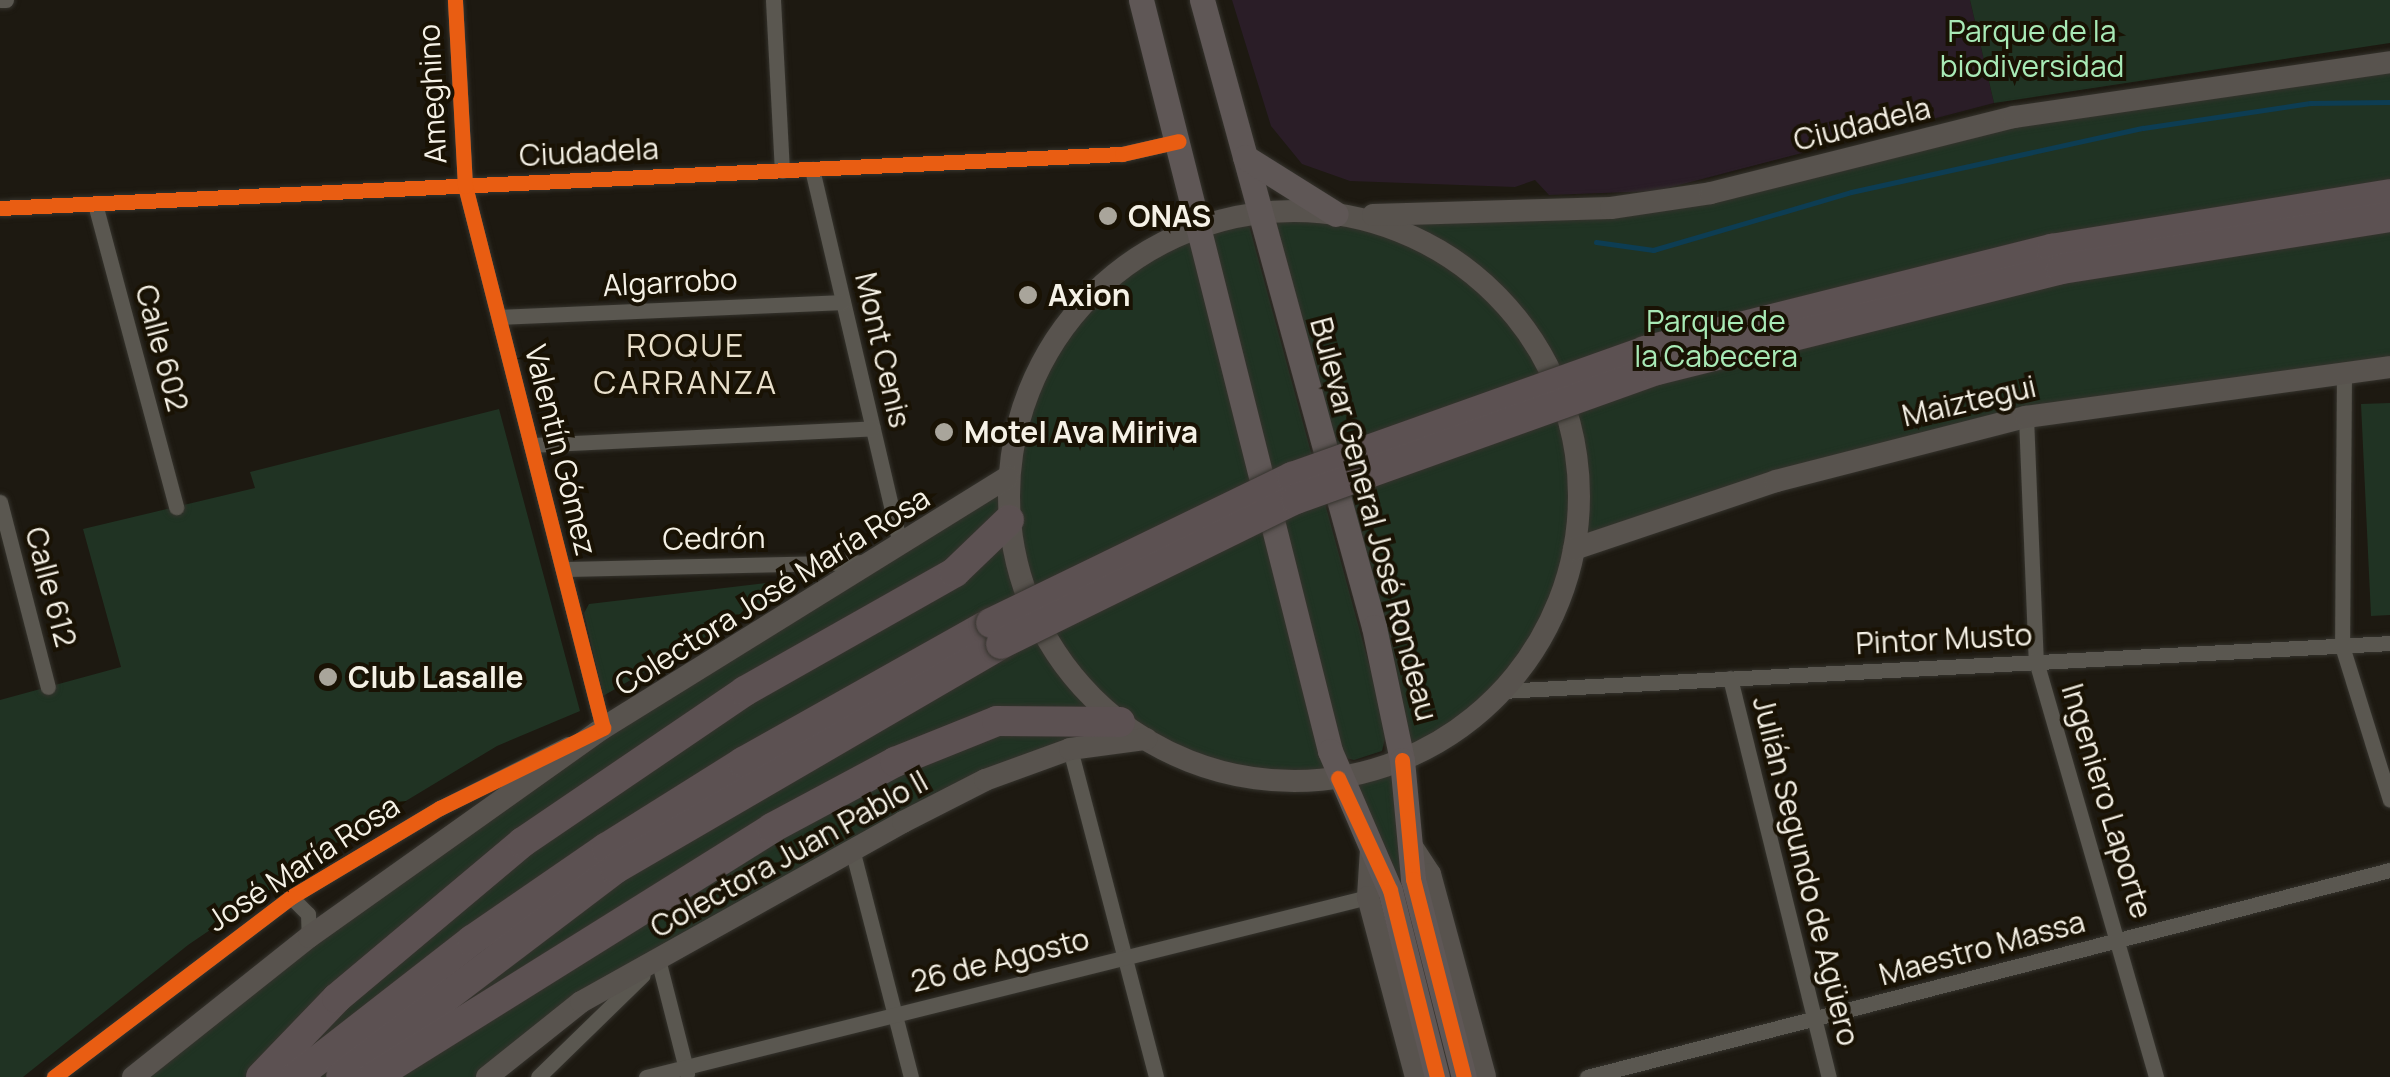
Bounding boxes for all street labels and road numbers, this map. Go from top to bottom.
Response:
street label: Ameghino [410,23,454,165]
street label: Ciudadela [1790,90,1934,158]
street label: Ciudadela [518,130,660,174]
street label: Algarrobo [602,260,738,304]
street label: Mont Cenis [848,269,918,431]
street label: Calle 602 [128,281,196,415]
street label: Bulevar General José Rondeau [1303,313,1445,725]
street label: Valentín Gómez [517,341,605,559]
street label: Maiztegui [1899,368,2039,434]
street label: Colectora José María Rosa [608,479,936,703]
street label: Cedrón [662,519,766,557]
street label: Calle 612 [18,523,84,651]
street label: Pintor Musto [1855,616,2033,662]
street label: Ingeniero Laporte [2054,679,2160,923]
street label: Julián Segundo de Agüero [1745,693,1867,1049]
street label: Colectora Juan Pablo II [644,763,934,945]
street label: José María Rosa [200,787,406,939]
street label: Maestro Massa [1875,903,2089,993]
street label: 26 de Agosto [907,920,1093,1000]

